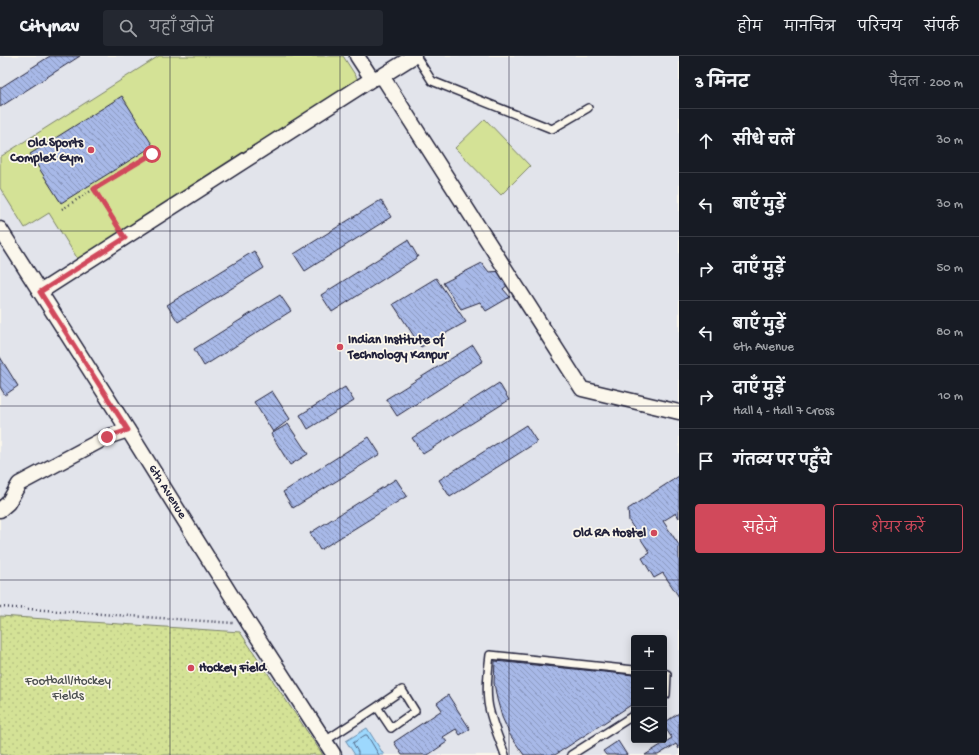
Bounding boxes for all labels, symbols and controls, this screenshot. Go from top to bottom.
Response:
search box [103,10,383,46]
text: Citynav [20,16,79,39]
icon: search [117,17,139,39]
text: यहाँ खोजें [149,20,214,38]
text: होम [738,20,762,37]
text: मानचित्र [784,20,836,37]
text: परिचय [858,20,902,37]
text: संपर्क [924,20,959,37]
text: 3 मिनट [695,74,749,94]
text: पैदल · 200 m [889,76,963,91]
icon: ahead [695,130,717,152]
text: सीधे चलें [733,133,794,151]
text: 30 m [937,133,963,148]
place label: Old Sports Complex Gym [9,136,84,167]
marker: Old Sports Complex Gym [86,145,96,155]
route start [143,145,161,163]
icon: left [695,194,717,216]
text: बाएँ मुड़ें [733,197,785,215]
text: 30 m [937,197,963,212]
icon: right [695,258,717,280]
text: दाएँ मुड़ें [733,261,785,279]
text: 50 m [936,261,963,276]
text: बाएँ मुड़ें [733,317,785,335]
icon: left [695,322,717,344]
text: 80 m [936,325,963,340]
place label: Indian Institute of Technology Kanpur [347,332,450,364]
text: 6th Avenue [733,340,794,355]
marker: Indian Institute of Technology Kanpur [335,342,345,352]
text: दाएँ मुड़ें [733,381,785,399]
icon: right [695,386,717,408]
text: 10 m [938,389,963,404]
text: Hall 4 - Hall 7 Cross [733,404,834,419]
route end [98,428,116,446]
icon: arrive [695,450,717,472]
text: गंतव्य पर पहुँचे [733,453,831,471]
street label: 6th Avenue [144,462,190,522]
button: सहेजें [695,504,825,553]
button: शेयर करें [833,504,963,553]
place label: Old RA Hostel [573,526,646,541]
marker: Old RA Hostel [649,528,659,538]
map controls [631,635,667,743]
button: + [631,635,667,671]
place label: Hockey Field [199,661,268,676]
marker: Hockey Field [186,663,196,673]
button: − [631,671,667,707]
park label: Football/Hockey Fields [24,674,112,704]
button: layers [631,707,667,743]

